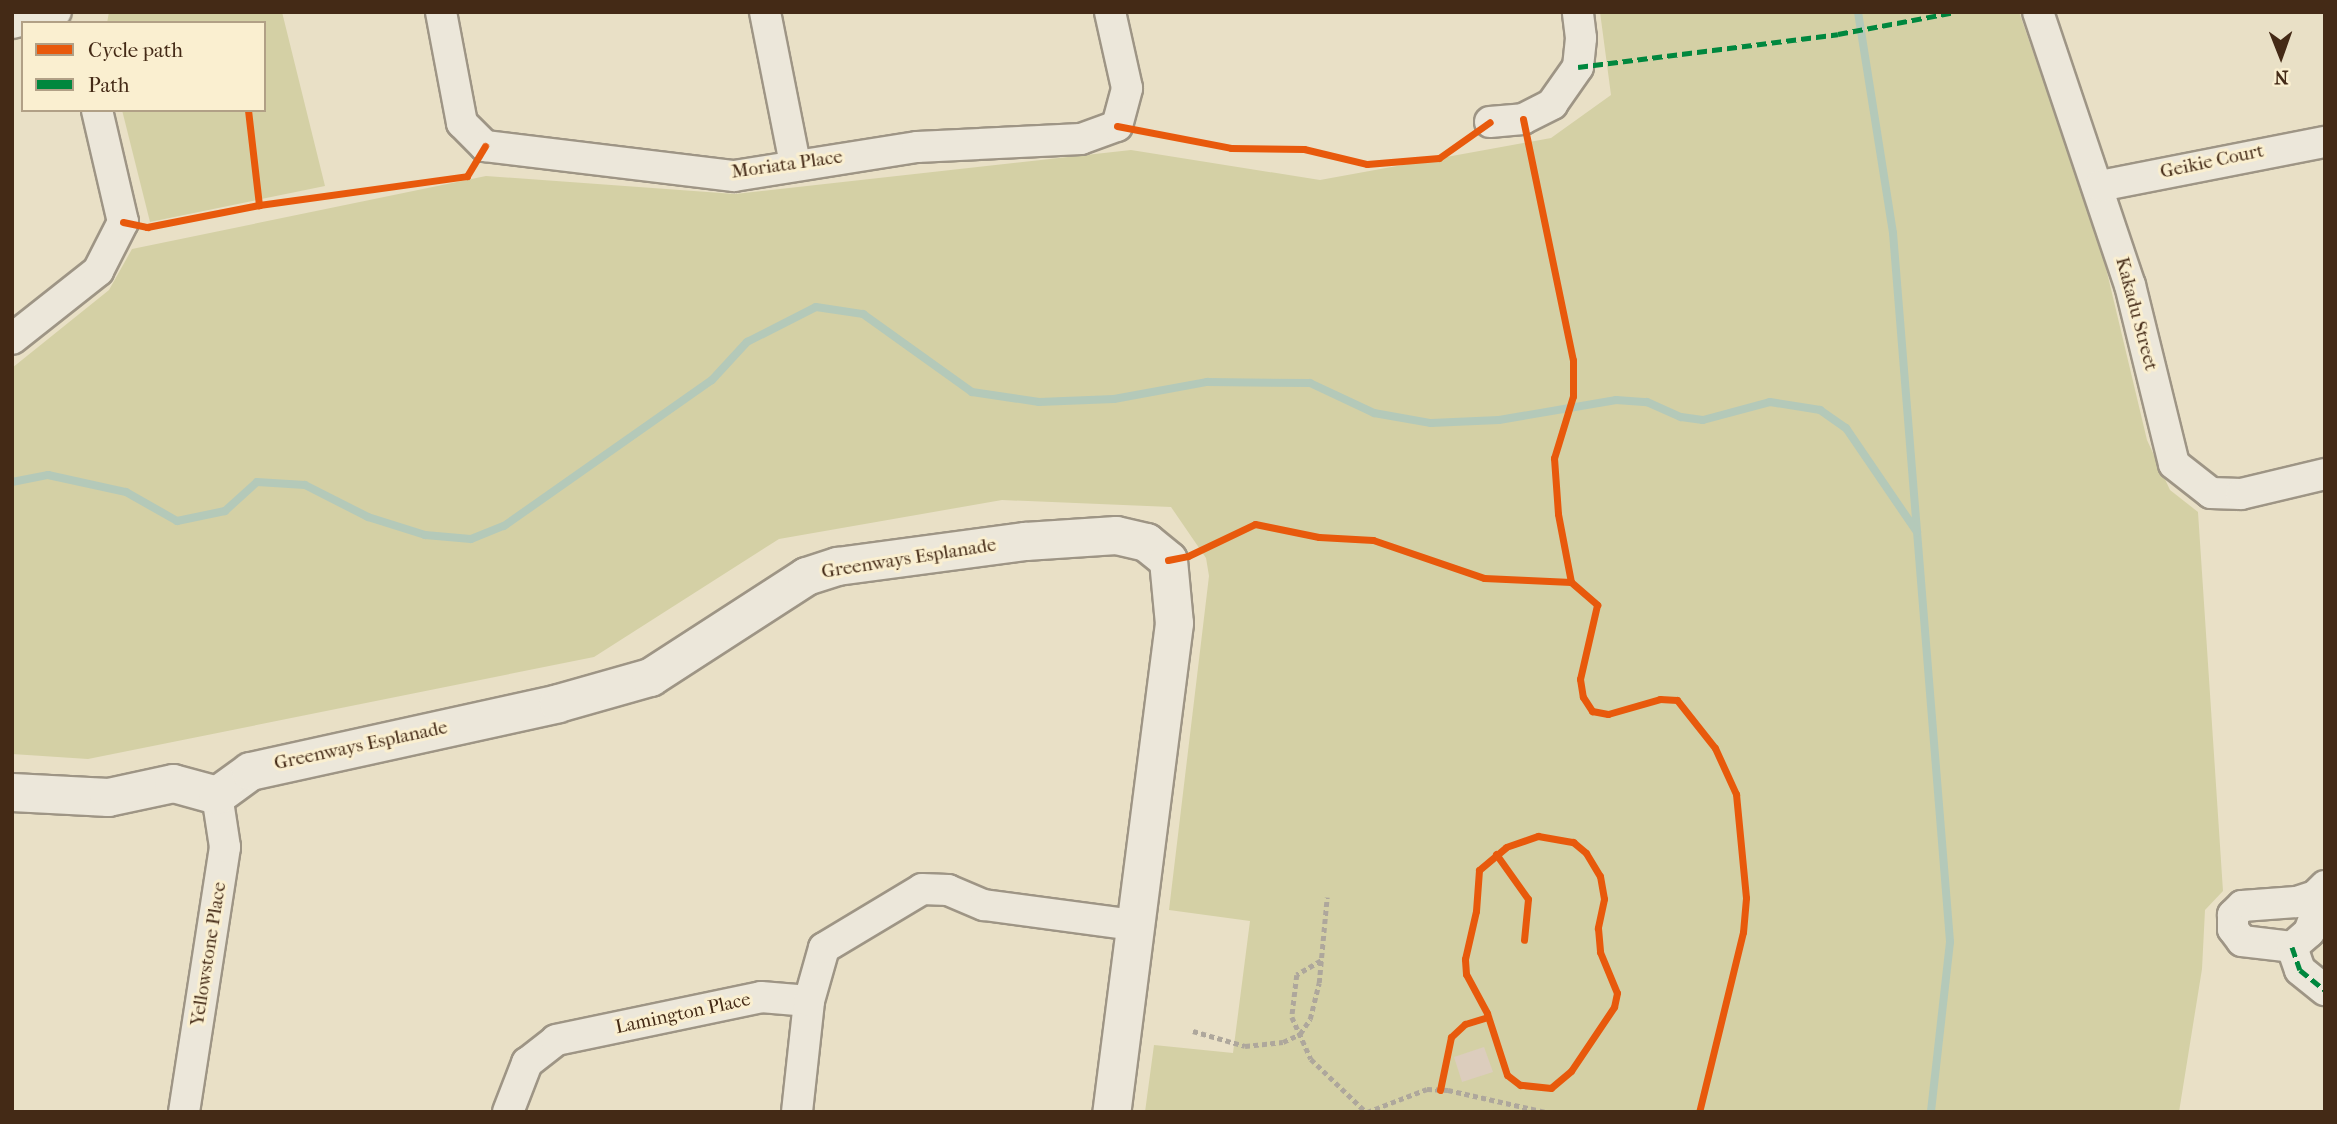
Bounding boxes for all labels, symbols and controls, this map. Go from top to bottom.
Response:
legend [21,21,266,112]
north arrow [2246,21,2316,91]
text: Cycle path [88,38,183,62]
text: N [2274,66,2289,88]
text: Path [88,73,129,97]
street label: Geikie Court [2158,140,2266,184]
street label: Moriata Place [730,146,844,184]
street label: Kakadu Street [2110,255,2162,373]
street label: Greenways Esplanade [820,534,998,584]
street label: Greenways Esplanade [272,716,450,776]
street label: Yellowstone Place [186,880,232,1028]
street label: Lamington Place [613,989,753,1039]

